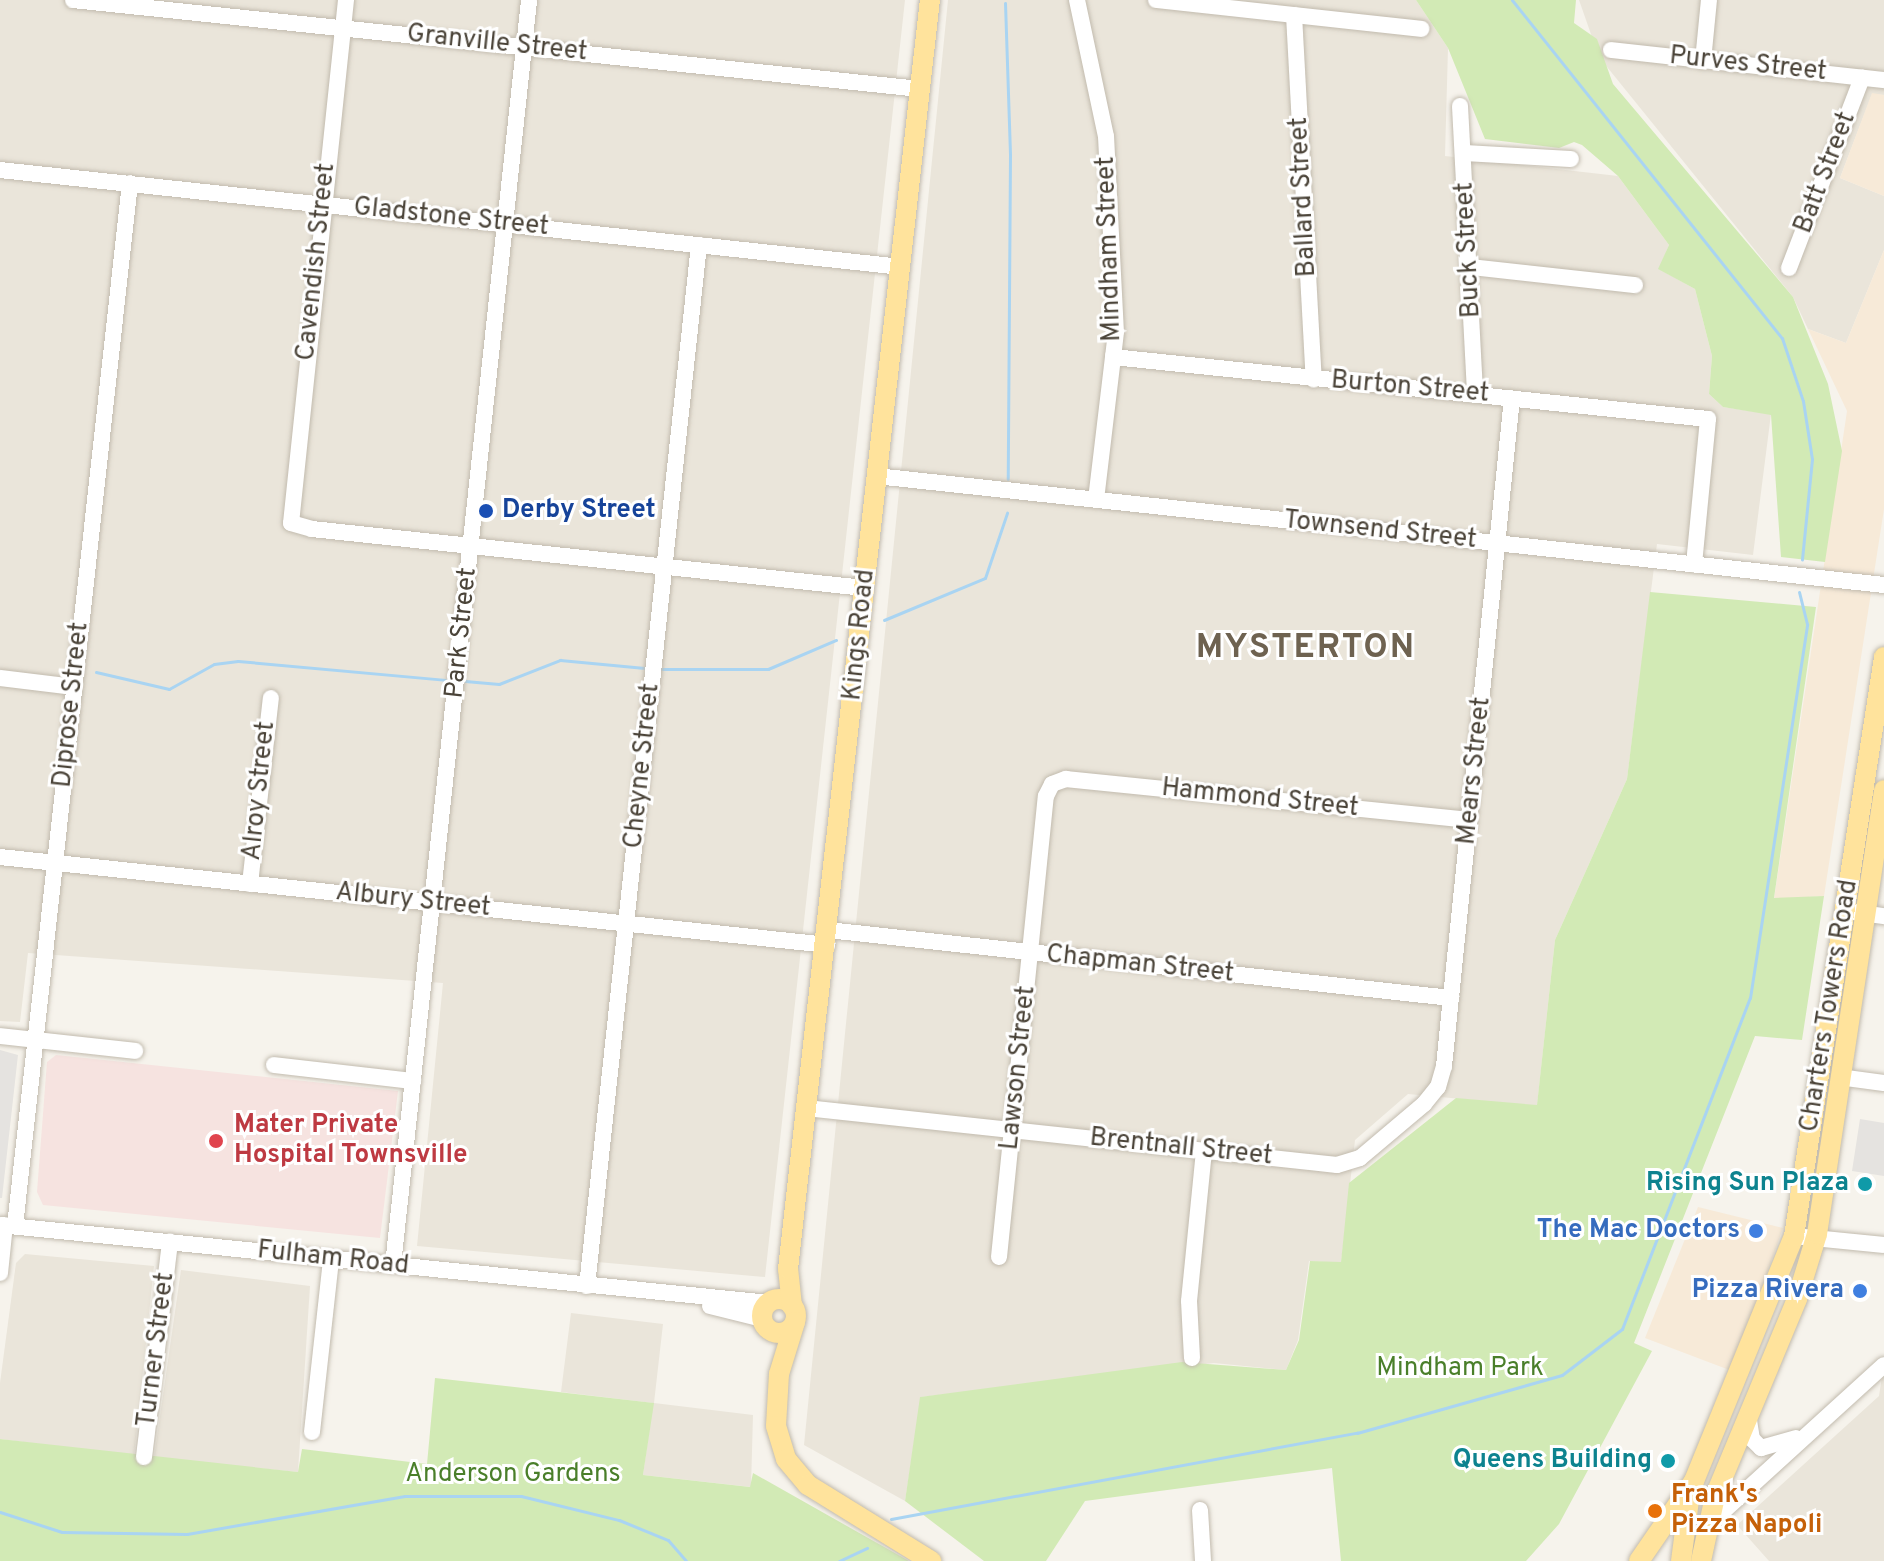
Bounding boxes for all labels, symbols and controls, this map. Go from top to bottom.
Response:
street label: Granville Street [405,19,589,69]
street label: Purves Street [1668,41,1828,89]
street label: Batt Street [1789,108,1863,238]
street label: Ballard Street [1284,116,1324,278]
street label: Mindham Street [1091,156,1129,342]
street label: Cavendish Street [291,162,343,362]
street label: Buck Street [1450,181,1488,319]
street label: Gladstone Street [352,192,550,244]
street label: Burton Street [1330,366,1490,410]
place label: Derby Street [502,495,656,527]
marker: Derby Street [477,502,495,520]
street label: Townsend Street [1282,505,1478,557]
street label: Park Street [440,566,484,700]
street label: Kings Road [838,568,882,702]
street label: Diprose Street [48,621,96,789]
district label: MYSTERTON [1196,629,1416,669]
street label: Cheyne Street [619,682,667,850]
street label: Mears Street [1452,695,1498,847]
street label: Alroy Street [237,720,283,862]
street label: Hammond Street [1160,773,1360,825]
street label: Albury Street [334,877,492,925]
street label: Charters Towers Road [1795,877,1865,1135]
street label: Chapman Street [1045,940,1235,990]
street label: Lawson Street [995,984,1043,1152]
place label: Mater Private Hospital Townsville [234,1110,467,1172]
street label: Brentnall Street [1088,1123,1274,1173]
marker: Mater Private Hospital Townsville [205,1130,227,1152]
place label: Rising Sun Plaza [1646,1168,1849,1200]
marker: Rising Sun Plaza [1856,1175,1874,1193]
place label: The Mac Doctors [1537,1215,1740,1247]
marker: The Mac Doctors [1747,1222,1765,1240]
street label: Fulham Road [256,1236,410,1282]
street label: Turner Street [132,1271,182,1429]
place label: Pizza Rivera [1692,1275,1844,1307]
marker: Pizza Rivera [1851,1282,1869,1300]
park label: Mindham Park [1376,1353,1544,1385]
place label: Queens Building [1453,1445,1652,1477]
marker: Queens Building [1659,1452,1677,1470]
park label: Anderson Gardens [405,1459,621,1491]
place label: Frank's Pizza Napoli [1671,1480,1822,1542]
marker: Frank's Pizza Napoli [1646,1502,1664,1520]

